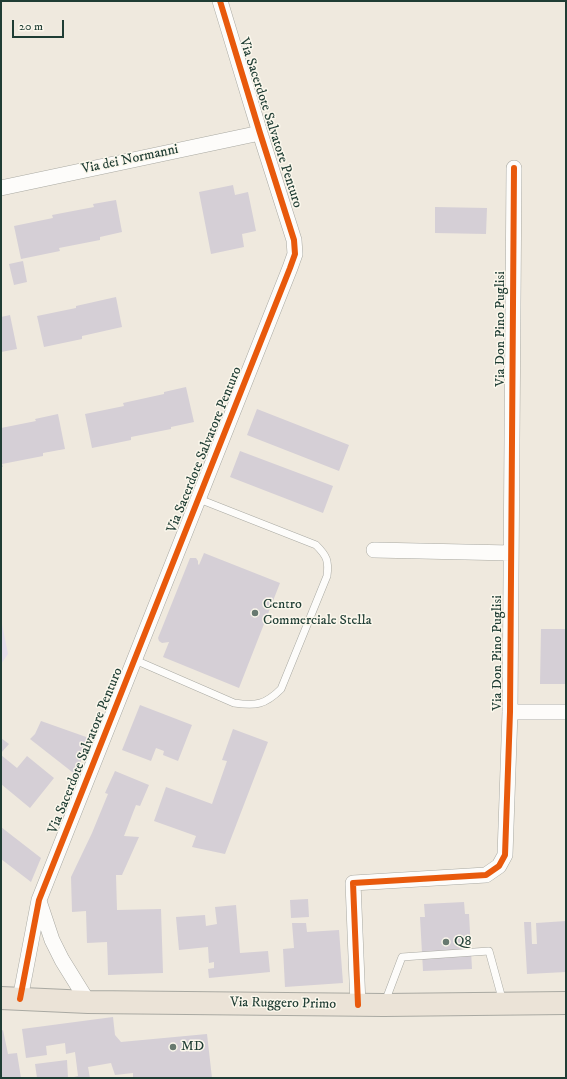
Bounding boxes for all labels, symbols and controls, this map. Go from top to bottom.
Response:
scale bar [14,12,66,38]
text: 20 m [19,19,43,34]
street label: Via Sacerdote Salvatore Penturo [235,36,305,210]
street label: Via dei Normanni [80,142,180,178]
street label: Via Don Pino Puglisi [493,271,509,387]
street label: Via Sacerdote Salvatore Penturo [164,364,246,536]
street label: Via Don Pino Puglisi [490,595,506,711]
place label: Centro Commerciale Stella [263,597,372,630]
marker: Centro Commerciale Stella [250,608,260,618]
street label: Via Sacerdote Salvatore Penturo [45,665,127,837]
place label: Q8 [454,934,471,950]
marker: Q8 [441,937,451,947]
street label: Via Ruggero Primo [230,995,336,1013]
place label: MD [181,1039,204,1055]
marker: MD [168,1042,178,1052]

